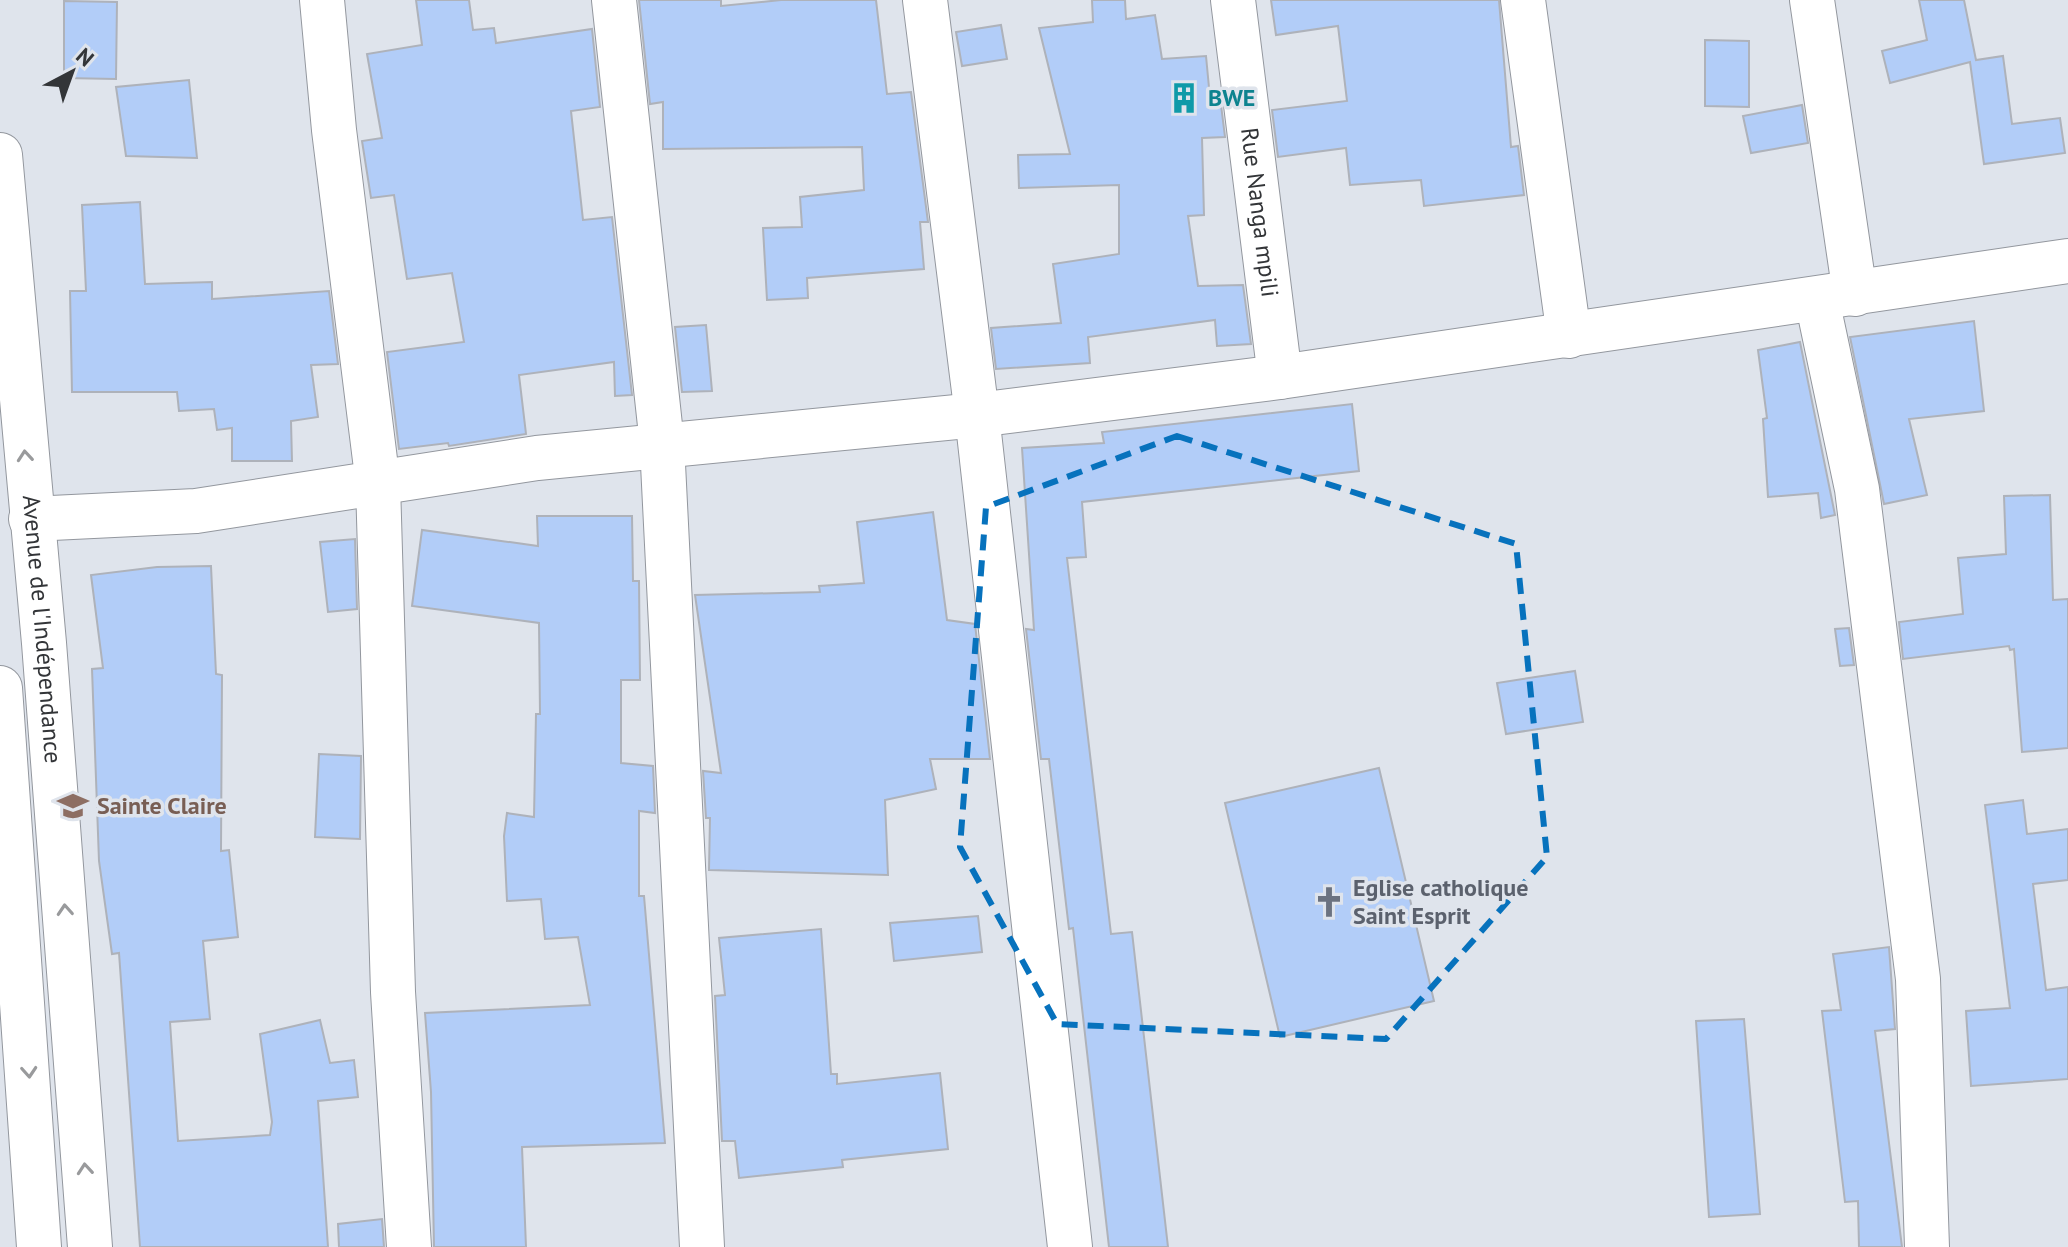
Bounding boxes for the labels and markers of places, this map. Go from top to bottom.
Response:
building icon: BWE [1167,81,1201,115]
place label: BWE [1208,82,1255,113]
school or university icon: Sainte Claire [56,789,90,823]
place label: Sainte Claire [97,790,227,821]
place label: Eglise catholique Saint Esprit [1353,872,1528,931]
church icon: Eglise catholique Saint Esprit [1312,885,1346,919]

